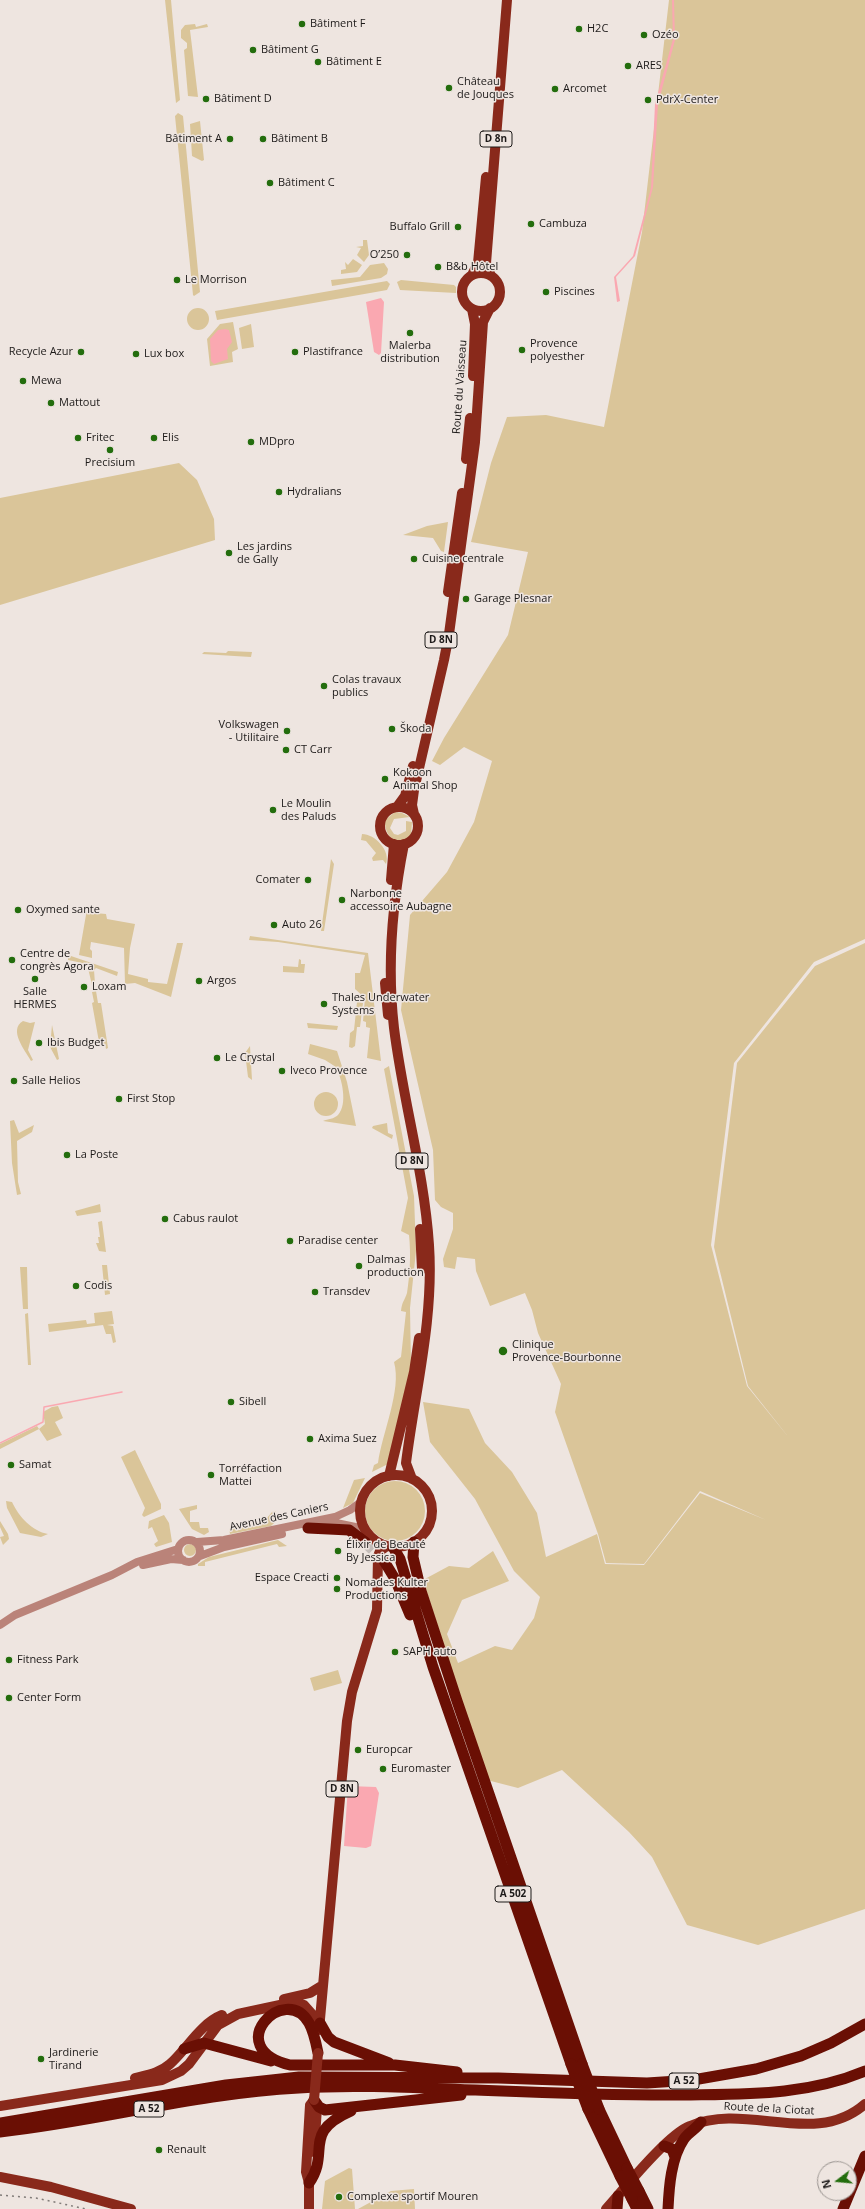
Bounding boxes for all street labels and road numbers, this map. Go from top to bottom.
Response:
road number: D 8n [480,131,512,147]
street label: Route du Vaisseau [450,339,470,435]
road number: D 8N [425,632,457,648]
road number: D 8N [396,1153,428,1169]
street label: Avenue des Caniers [228,1500,330,1534]
road number: D 8N [326,1781,358,1797]
road number: A 502 [495,1886,531,1902]
road number: A 52 [669,2073,699,2089]
street label: Route de la Ciotat [723,2100,815,2118]
road number: A 52 [134,2101,164,2117]

